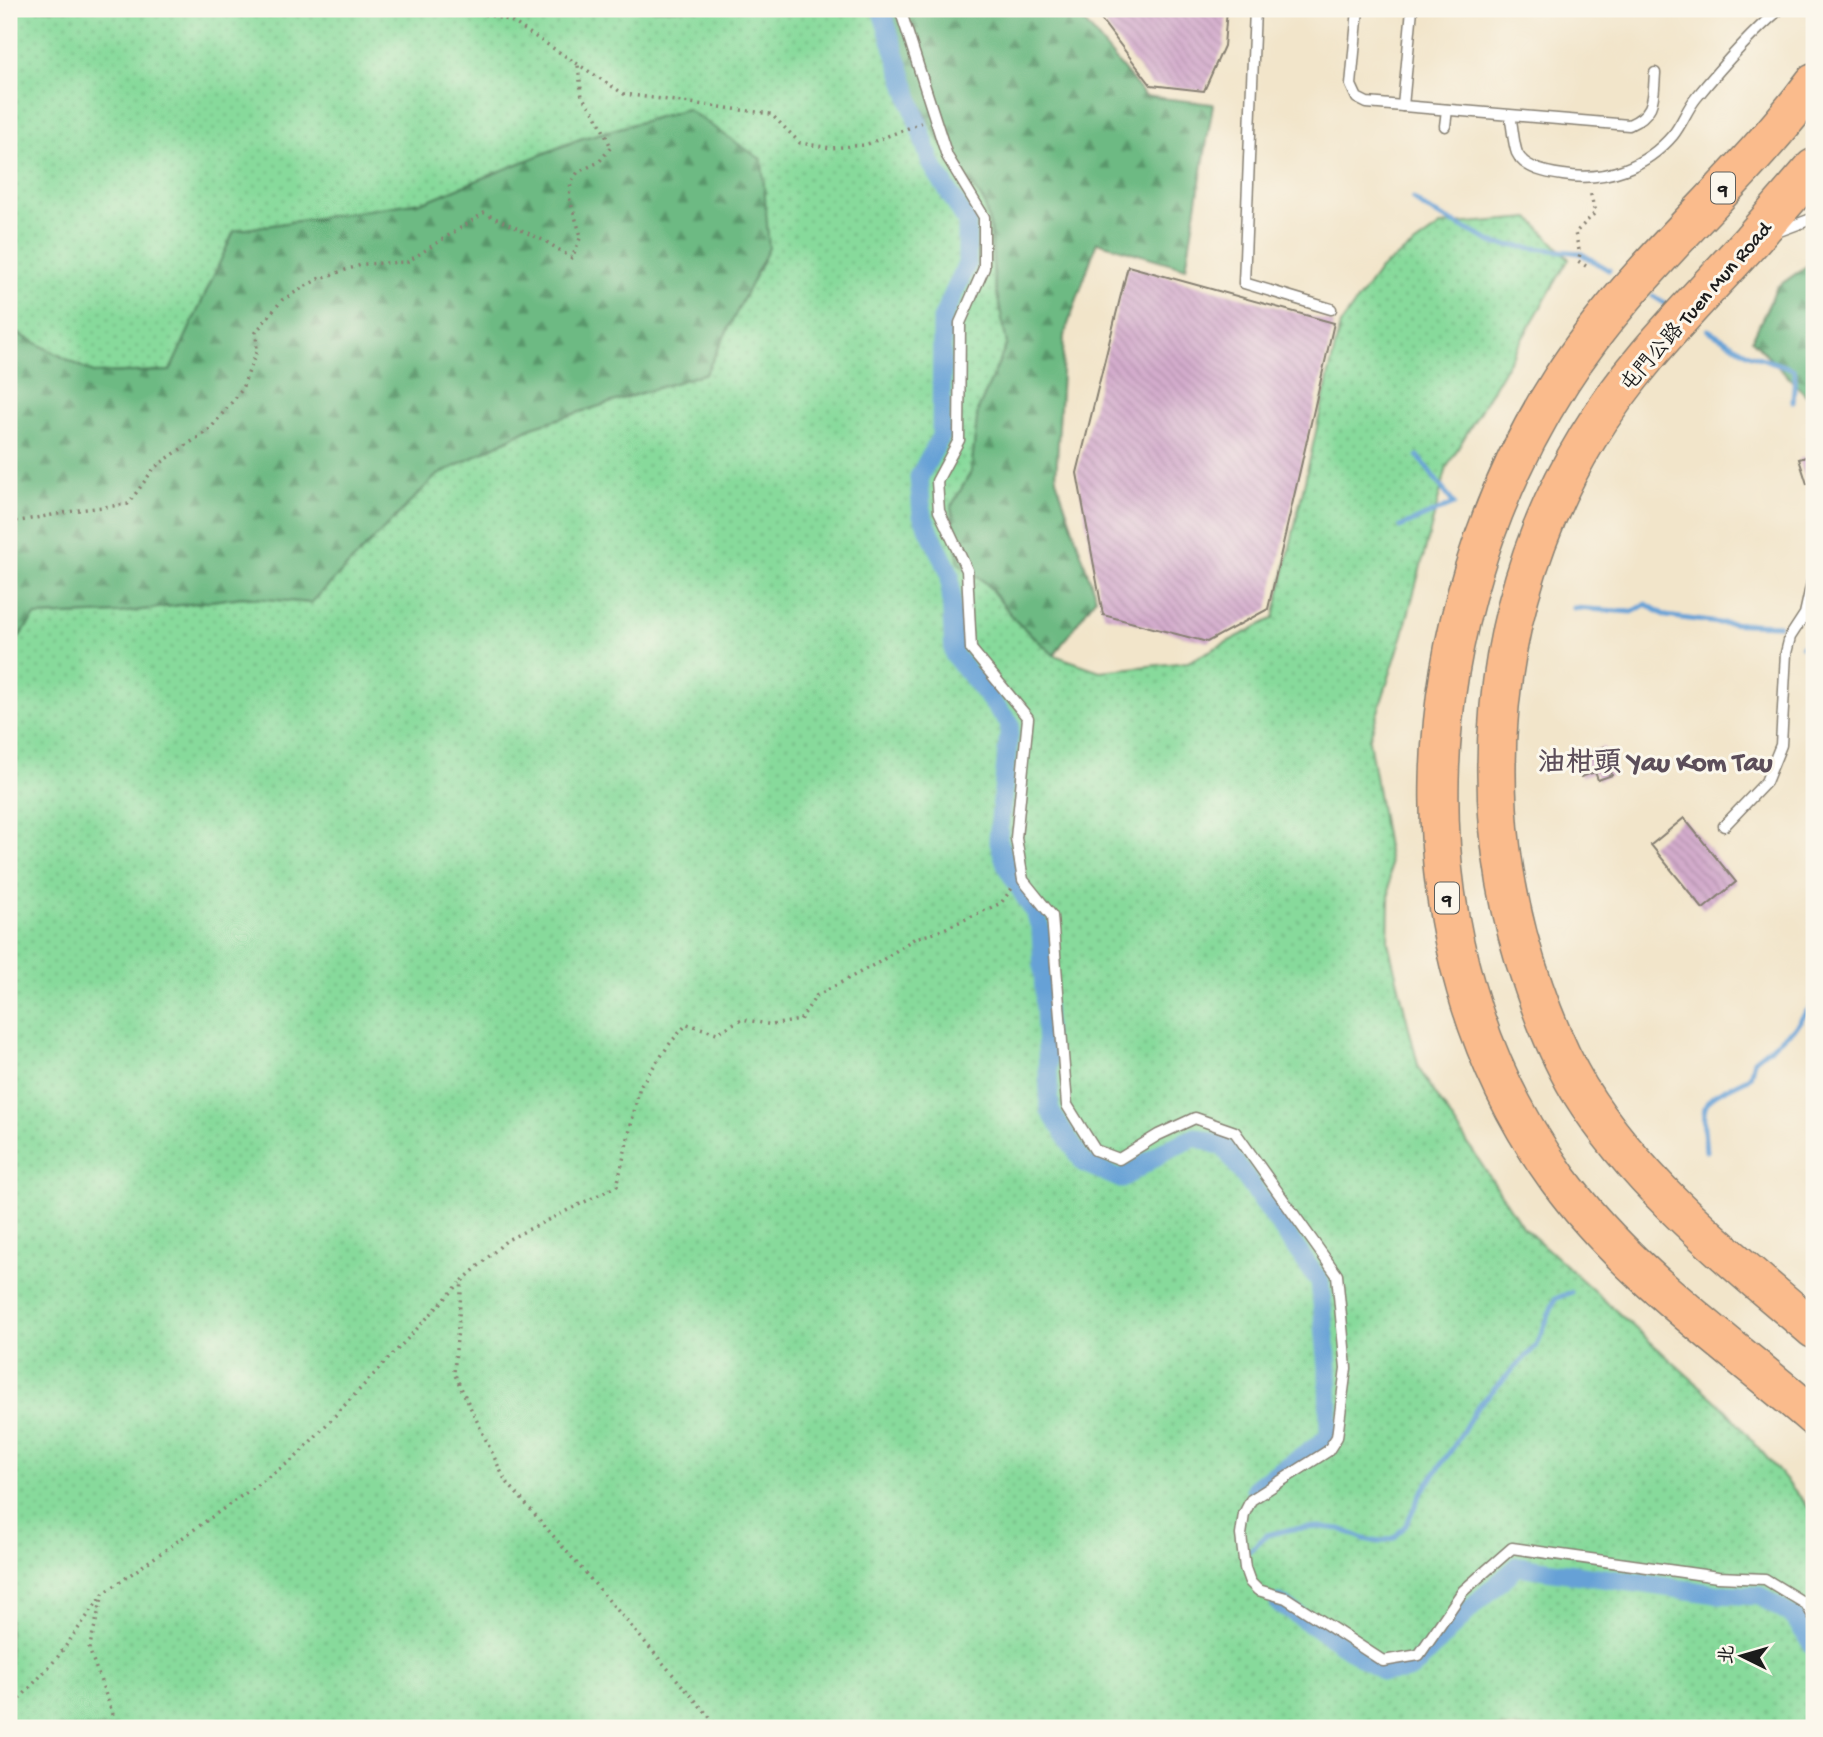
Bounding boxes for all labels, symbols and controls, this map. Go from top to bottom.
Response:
road number: 9 [1711,172,1735,204]
street label: 屯門公路 Tuen Mun Road [1615,215,1780,399]
district label: 油柑頭 Yau Kom Tau [1538,747,1773,781]
road number: 9 [1435,882,1459,914]
north arrow [1708,1622,1778,1692]
text: 北 [1716,1644,1741,1665]

